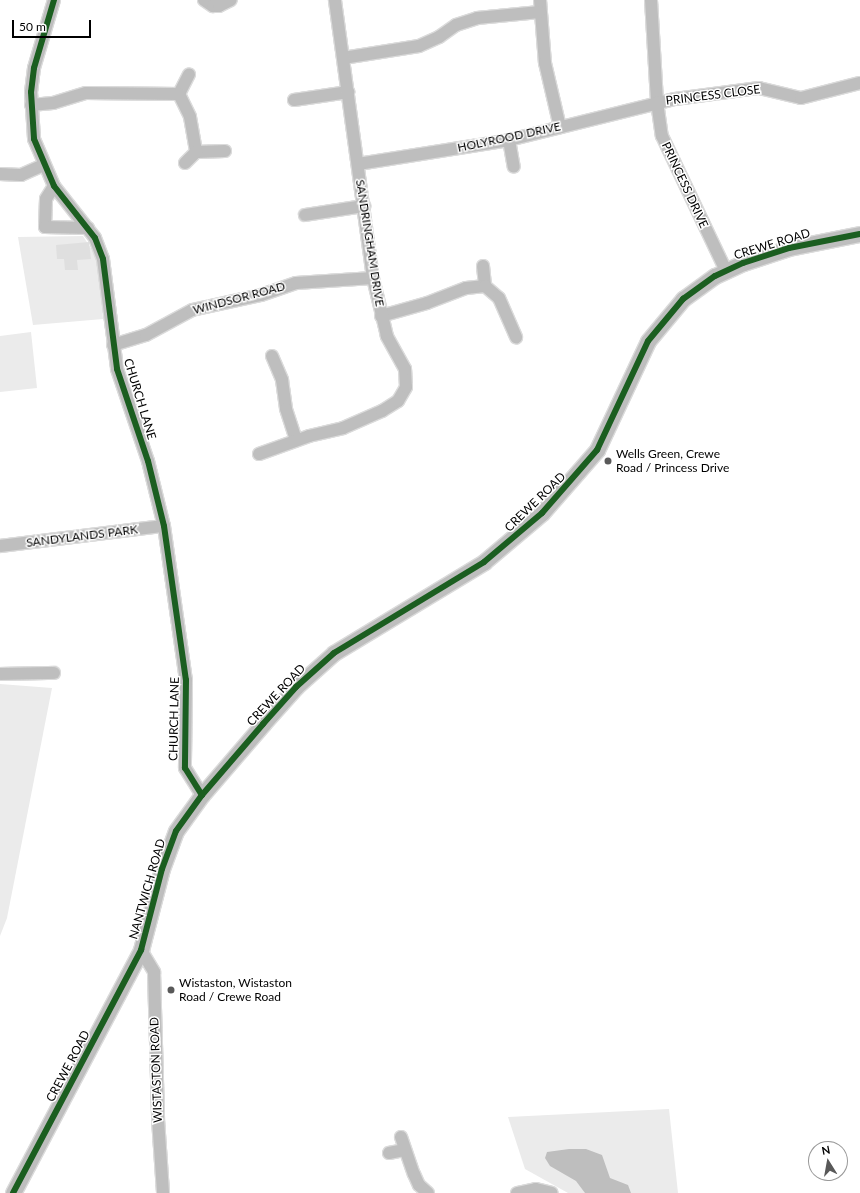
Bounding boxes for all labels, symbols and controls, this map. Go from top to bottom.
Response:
scale bar [14,12,93,38]
text: 50 m [19,19,46,34]
street label: PRINCESS CLOSE [665,82,761,108]
street label: HOLYROOD DRIVE [456,119,562,155]
street label: PRINCESS DRIVE [659,140,711,230]
street label: SANDRINGHAM DRIVE [353,179,387,307]
street label: CREWE ROAD [732,226,812,262]
street label: WINDSOR ROAD [191,279,287,317]
street label: CHURCH LANE [121,357,159,441]
place label: Wells Green, Crewe Road / Princess Drive [616,447,729,475]
marker: Wells Green, Crewe Road / Princess Drive [603,456,613,466]
street label: CREWE ROAD [502,469,568,535]
street label: SANDYLANDS PARK [25,522,139,550]
street label: CREWE ROAD [244,661,308,729]
street label: CHURCH LANE [166,677,182,761]
street label: NANTWICH ROAD [126,837,168,941]
place label: Wistaston, Wistaston Road / Crewe Road [179,976,292,1004]
marker: Wistaston, Wistaston Road / Crewe Road [166,985,176,995]
street label: WISTASTON ROAD [147,1017,165,1123]
street label: CREWE ROAD [43,1028,93,1104]
north arrow [808,1141,848,1181]
text: N [820,1143,831,1157]

